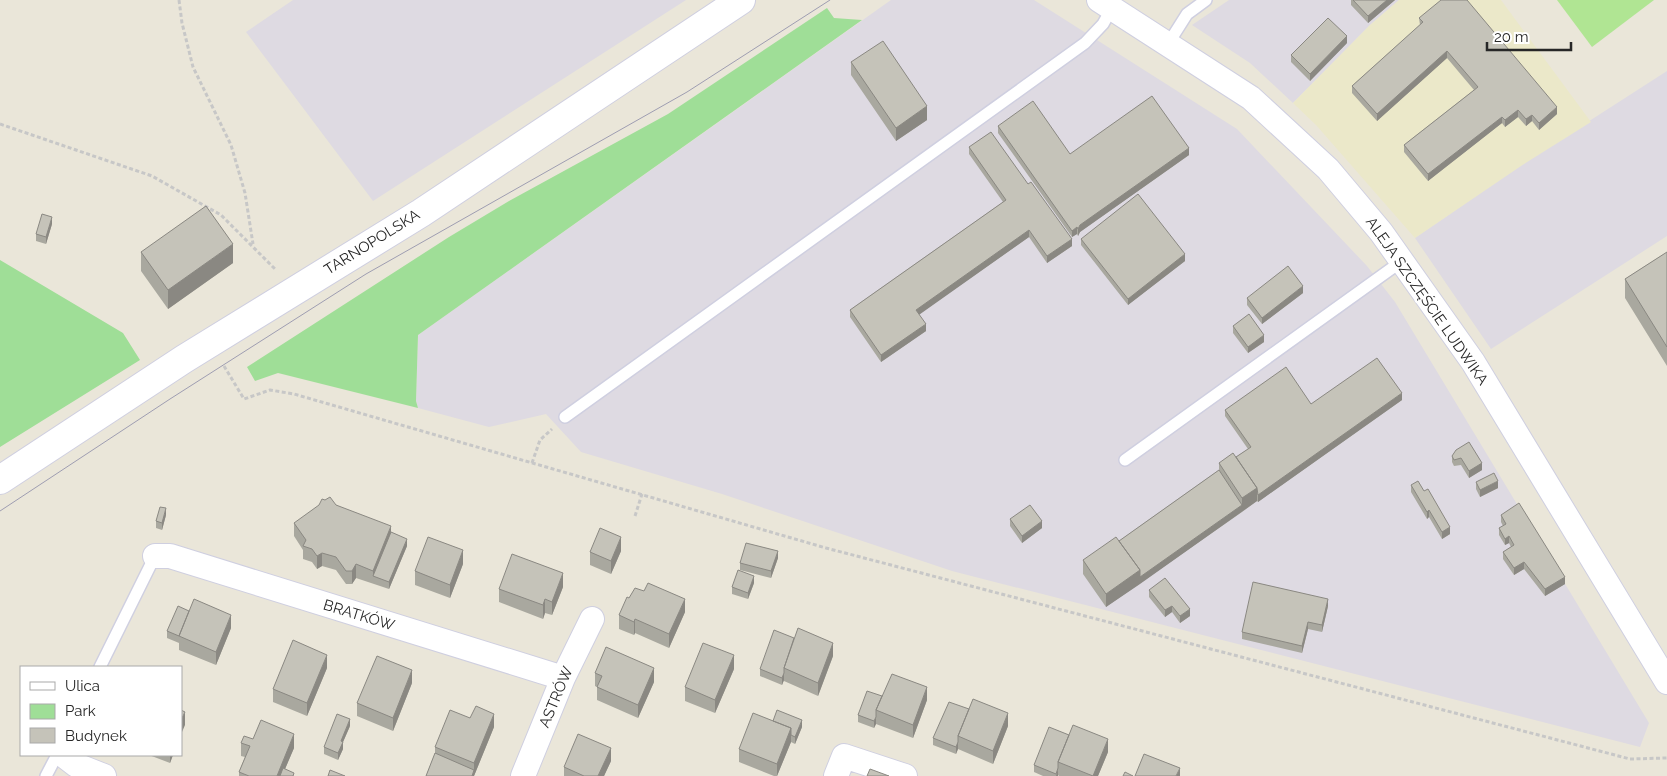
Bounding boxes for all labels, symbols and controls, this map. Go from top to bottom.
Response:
scale bar [1487,20,1571,52]
text: 20 m [1494,28,1529,46]
street label: TARNOPOLSKA [321,205,423,279]
street label: ALEJA SZCZĘŚCIE LUDWIKA [1362,214,1492,388]
street label: BRATKÓW [321,596,397,634]
street label: ASTRÓW [535,663,577,730]
legend [20,666,182,756]
text: Ulica [65,677,100,695]
text: Park [65,702,96,720]
text: Budynek [65,727,127,745]

